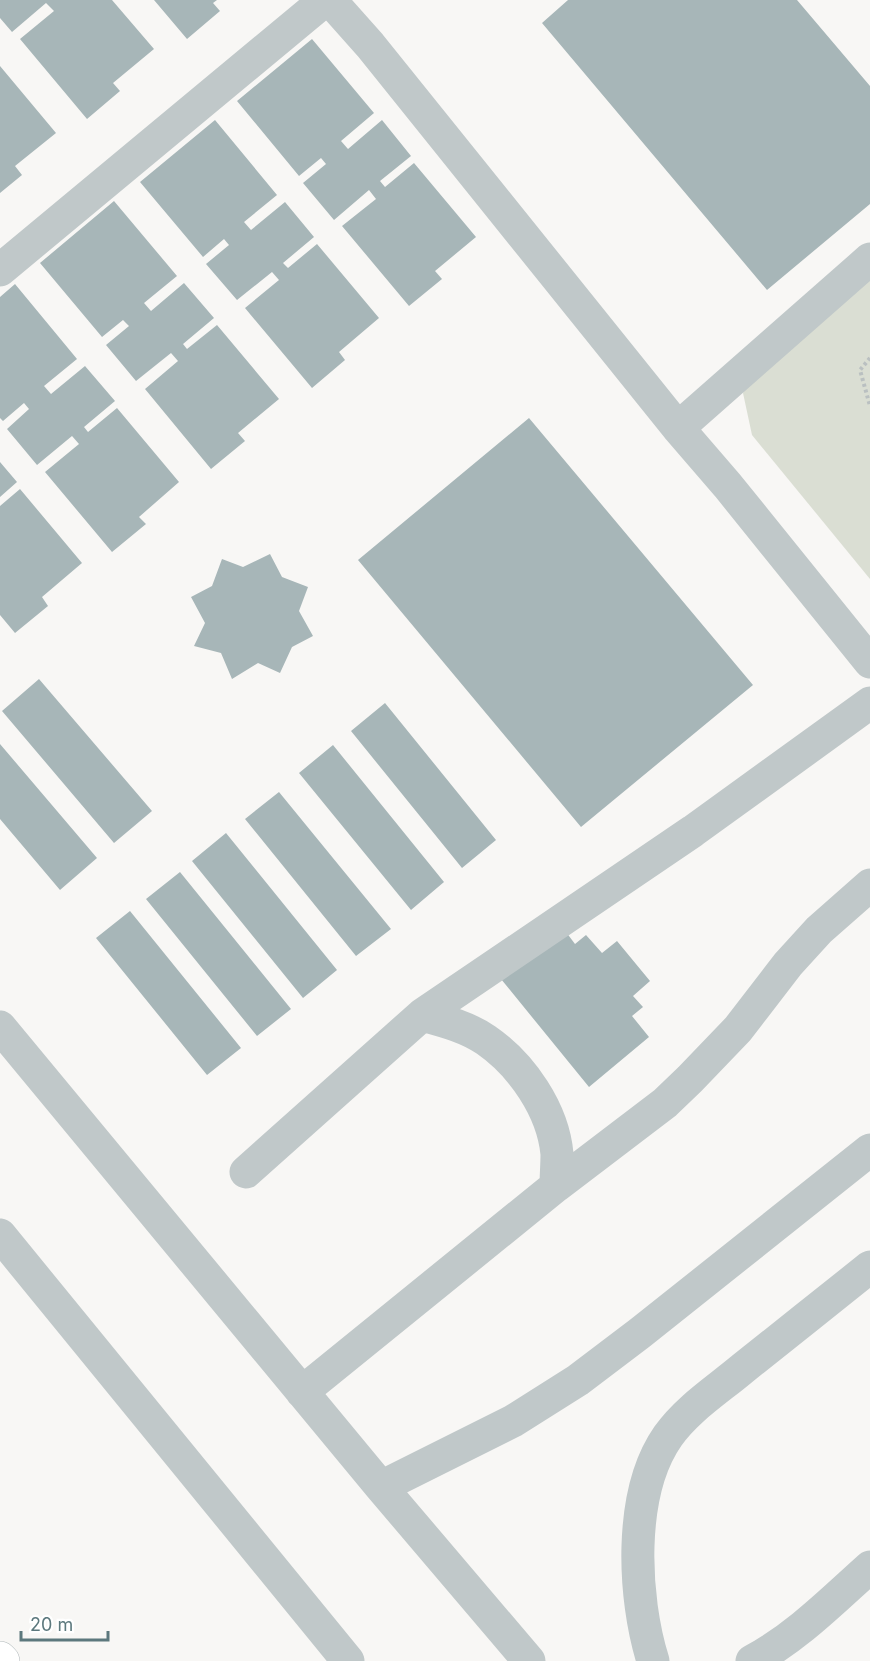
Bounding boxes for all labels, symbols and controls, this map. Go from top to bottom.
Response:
scale bar [21,1604,108,1642]
text: 20 m [30,1614,73,1635]

